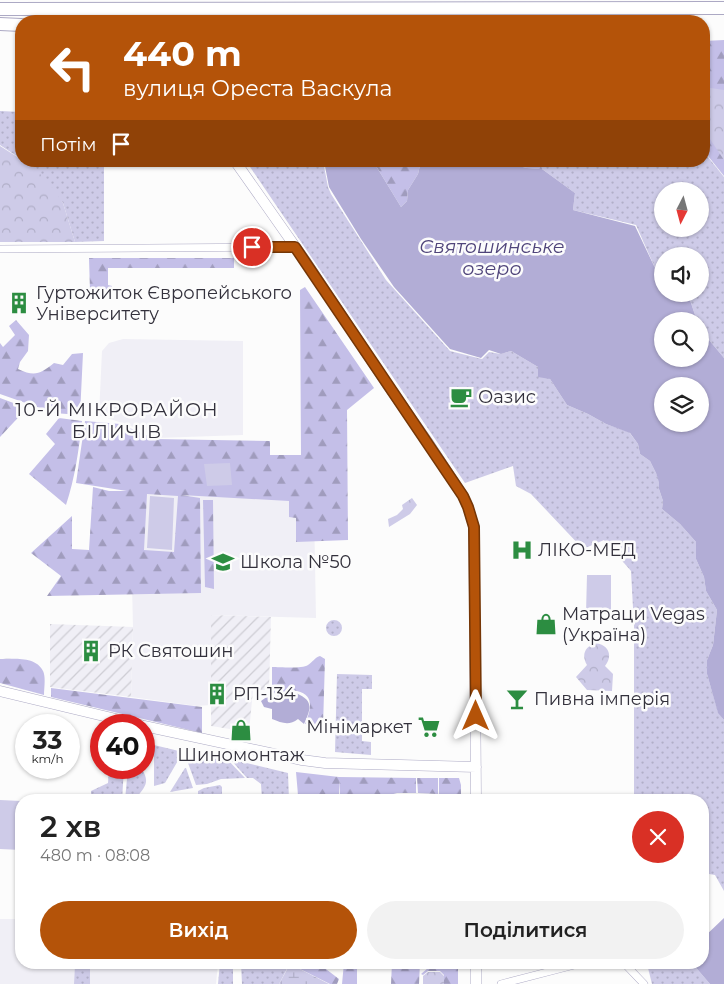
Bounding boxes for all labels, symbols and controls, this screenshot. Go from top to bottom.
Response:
text: 440 m [123,32,242,75]
icon: left [40,35,105,100]
text: вулиця Ореста Васкула [123,75,392,102]
icon: arrive [107,130,135,158]
text: Потім [40,133,97,156]
north arrow [654,182,709,238]
map controls [654,182,709,432]
pin [231,226,273,268]
icon: arrive [238,233,266,261]
water label: Святошинське озеро [419,235,565,280]
button: sound [654,247,709,302]
place label: Гуртожиток Європейського Університету [36,282,292,325]
building icon: Гуртожиток Європейського Університету [6,290,32,316]
button: search [654,312,709,367]
button: layers [654,377,709,432]
cafe icon: Оазис [448,384,474,410]
place label: Оазис [478,386,536,408]
district label: 10-Й МІКРОРАЙОН БІЛИЧІВ [15,398,219,443]
hospital icon: ЛІКО-МЕД [509,537,535,563]
place label: ЛІКО-МЕД [538,539,636,561]
school or university icon: Школа №50 [210,549,236,575]
place label: Школа №50 [240,551,352,573]
place label: Матраци Vegas (Україна) [562,603,705,646]
shop icon: Матраци Vegas (Україна) [533,611,559,637]
building icon: РК Святошин [78,638,104,664]
place label: РК Святошин [108,640,233,662]
building icon: РП-134 [204,681,230,707]
place label: РП-134 [233,683,296,705]
bar icon: Пивна імперія [504,686,530,712]
place label: Пивна імперія [534,688,670,710]
position arrow [449,689,501,741]
speed limit sign: 40 [90,714,155,779]
supermarket icon: Мінімаркет [416,714,442,740]
place label: Мінімаркет [306,716,412,738]
shop icon: Шиномонтаж [228,717,254,743]
text: 33 [33,725,62,755]
place label: Шиномонтаж [177,744,305,766]
text: km/h [31,751,64,766]
text: 2 хв [40,808,101,845]
button: close [632,811,684,863]
text: 480 m · 08:08 [40,846,150,865]
button: Вихід [40,901,357,959]
button: Поділитися [367,901,684,959]

